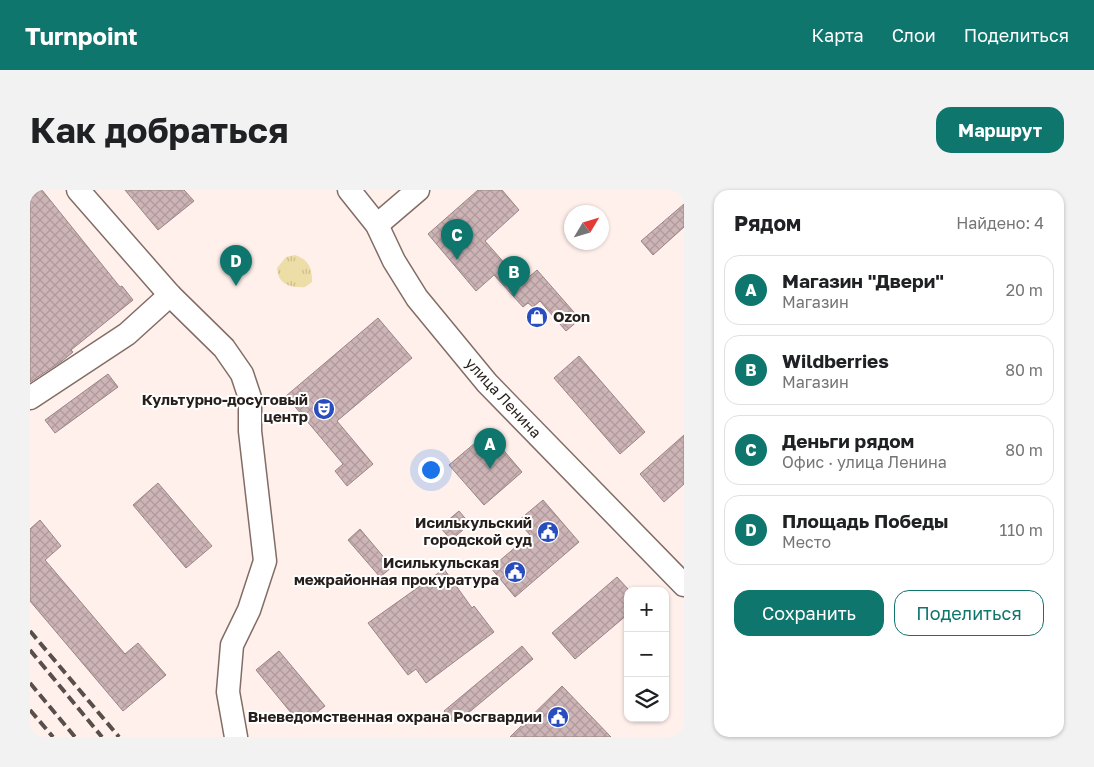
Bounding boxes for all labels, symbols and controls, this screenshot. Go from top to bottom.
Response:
text: Turnpoint [25,21,138,50]
text: Карта [812,24,864,46]
text: Слои [892,24,936,46]
text: Поделиться [964,24,1069,46]
button: Маршрут [936,107,1064,153]
text: Как добраться [30,109,288,151]
north arrow [564,205,609,250]
text: Рядом [734,210,801,236]
text: Найдено: 4 [956,213,1044,233]
pin: C [441,219,473,260]
pin: D [220,245,252,286]
pin: B [498,256,530,297]
text: Магазин "Двери" [782,269,944,292]
text: A [745,280,757,300]
text: 20 m [1006,280,1043,300]
text: Магазин [782,292,849,312]
shop icon: Ozon [525,305,549,329]
place label: Ozon [553,307,590,325]
text: Wildberries [782,349,889,372]
street label: улица Ленина [462,353,545,441]
text: B [745,360,757,380]
text: 80 m [1005,360,1043,380]
text: Магазин [782,372,849,392]
place label: Культурно-досуговый центр [142,390,308,425]
theatre icon: Культурно-досуговый центр [312,397,336,421]
pin: A [474,428,506,469]
text: Деньги рядом [782,429,914,452]
text: C [745,440,757,460]
text: 80 m [1005,440,1043,460]
text: Офис · улица Ленина [782,452,947,472]
your location [418,457,444,483]
text: Площадь Победы [782,509,948,532]
place label: Исилькульский городской суд [415,513,533,548]
public building icon: Исилькульский городской суд [536,520,560,544]
text: D [745,520,757,540]
text: 110 m [999,520,1043,540]
text: Место [782,532,831,552]
place label: Исилькульская межрайонная прокуратура [294,553,499,588]
public building icon: Исилькульская межрайонная прокуратура [503,560,527,584]
map controls [624,587,669,722]
button: + [624,587,669,632]
button: Сохранить [734,590,884,636]
button: Поделиться [894,590,1044,636]
button: − [624,632,669,677]
button: layers [624,677,669,722]
public building icon: Вневедомственная охрана Росгвардии [546,705,570,729]
place label: Вневедомственная охрана Росгвардии [248,707,542,725]

